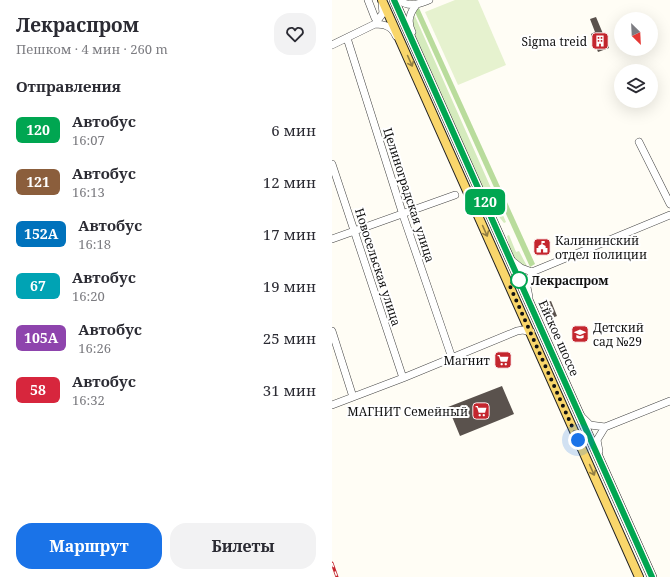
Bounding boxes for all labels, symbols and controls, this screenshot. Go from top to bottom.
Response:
text: Лекраспром [16,12,139,38]
north arrow [614,12,658,56]
map controls [614,12,658,108]
button: heart [274,13,316,55]
building icon: Sigma treid [590,31,610,51]
place label: Sigma treid [521,33,588,50]
text: Пешком · 4 мин · 260 m [16,40,168,58]
one-way arrow [406,55,414,67]
button: layers [614,64,658,108]
text: Отправления [16,76,121,96]
text: Автобус [72,111,136,131]
text: 120 [26,120,50,139]
text: 6 мин [271,120,316,140]
street label: Целиноградская улица [379,125,439,265]
text: 16:07 [72,131,105,149]
text: Автобус [72,163,136,183]
text: 121 [26,172,50,191]
text: 12 мин [263,172,316,192]
text: 16:13 [72,183,105,201]
line badge: 120 [462,189,508,215]
text: 120 [473,192,497,211]
street label: Новосельская улица [351,206,405,328]
text: Автобус [78,215,142,235]
text: 152A [24,224,58,243]
text: 17 мин [263,224,316,244]
one-way arrow [482,225,490,237]
place label: Калининский отдел полиции [555,232,647,263]
text: 16:18 [78,235,111,253]
public building icon: Калининский отдел полиции [532,237,552,257]
text: Автобус [72,267,136,287]
marker: Лекраспром [510,271,528,289]
place label: Лекраспром [531,272,609,289]
text: 67 [30,276,46,295]
text: 19 мин [263,276,316,296]
text: 16:20 [72,287,105,305]
street label: Ейское шоссе [535,297,583,379]
text: Автобус [78,319,142,339]
place label: Детский сад №29 [593,319,644,350]
school or university icon: Детский сад №29 [570,324,590,344]
text: 105А [24,328,58,347]
text: 25 мин [263,328,316,348]
text: 16:26 [78,339,111,357]
supermarket icon: Магнит [493,350,513,370]
place label: Магнит [443,352,491,369]
text: Автобус [72,371,136,391]
text: 58 [30,380,46,399]
text: 31 мин [263,380,316,400]
text: 16:32 [72,391,105,409]
supermarket icon: МАГНИТ Семейный [471,401,491,421]
place label: МАГНИТ Семейный [347,403,468,420]
your location [568,430,588,450]
one-way arrow [589,464,596,476]
button: Маршрут [16,523,162,569]
button: Билеты [170,523,316,569]

